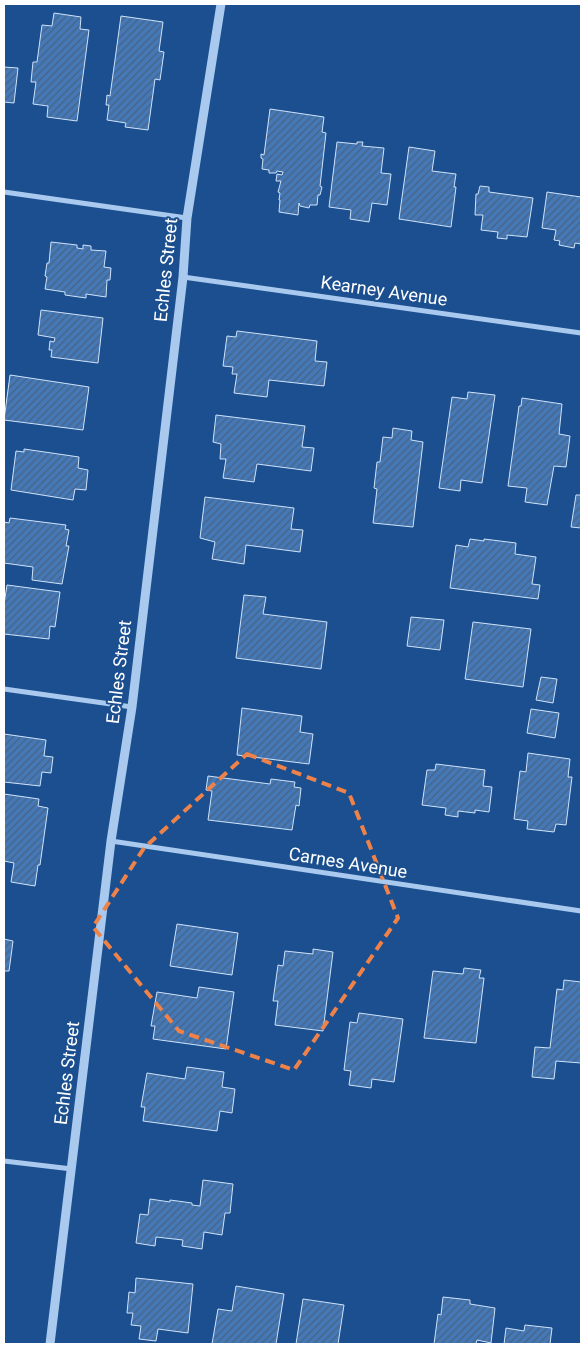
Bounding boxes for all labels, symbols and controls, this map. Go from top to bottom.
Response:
street label: Echles Street [150,217,181,323]
street label: Kearney Avenue [319,271,449,310]
street label: Echles Street [102,619,135,725]
street label: Carnes Avenue [287,843,409,882]
street label: Echles Street [50,1020,83,1126]

